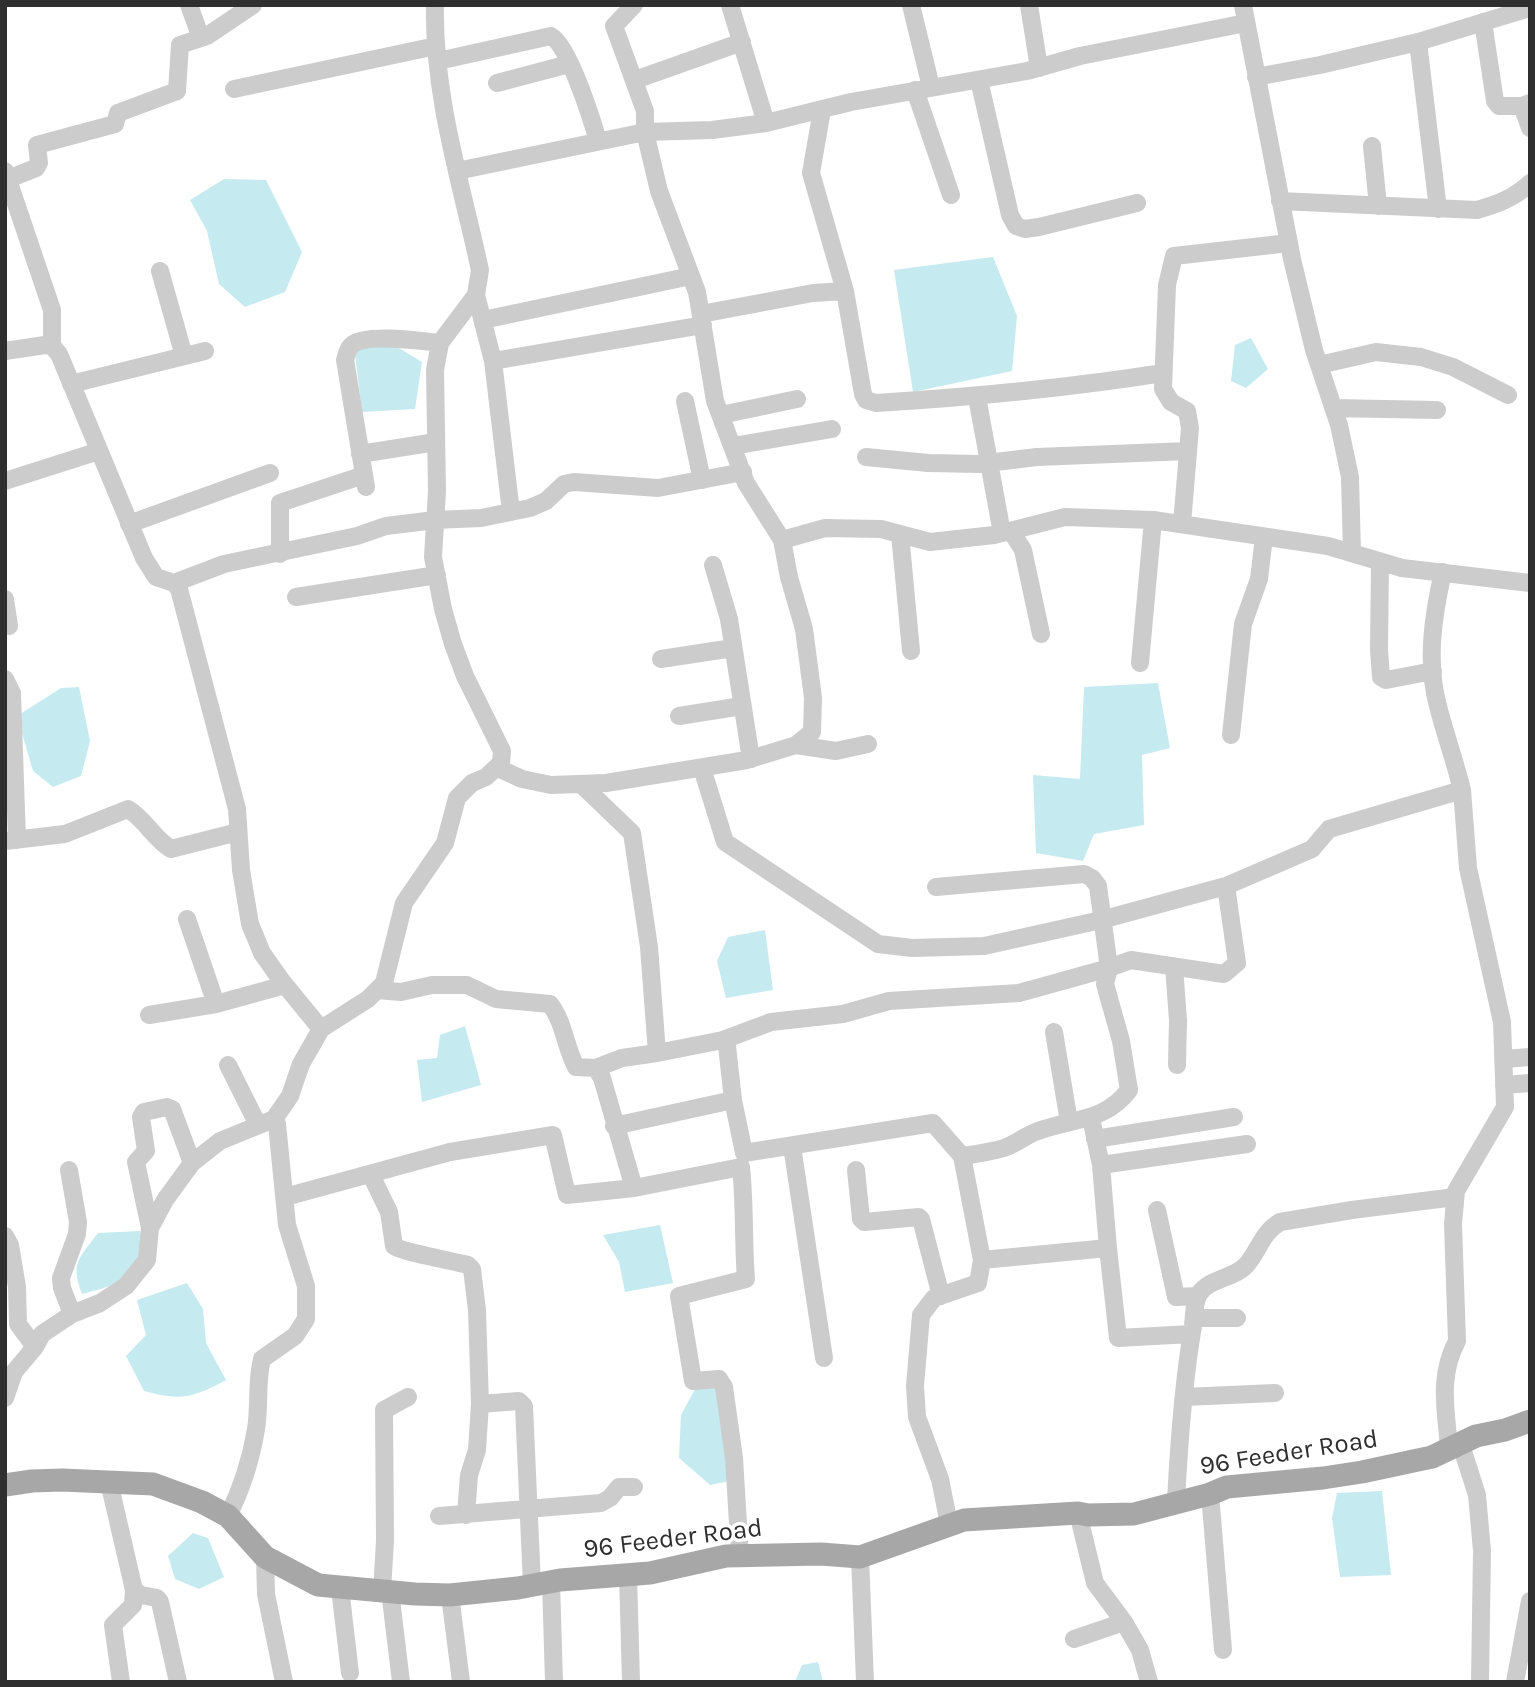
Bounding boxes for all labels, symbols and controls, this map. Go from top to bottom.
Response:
street label: 96 Feeder Road [1198,1424,1380,1482]
street label: 96 Feeder Road [582,1513,764,1565]

